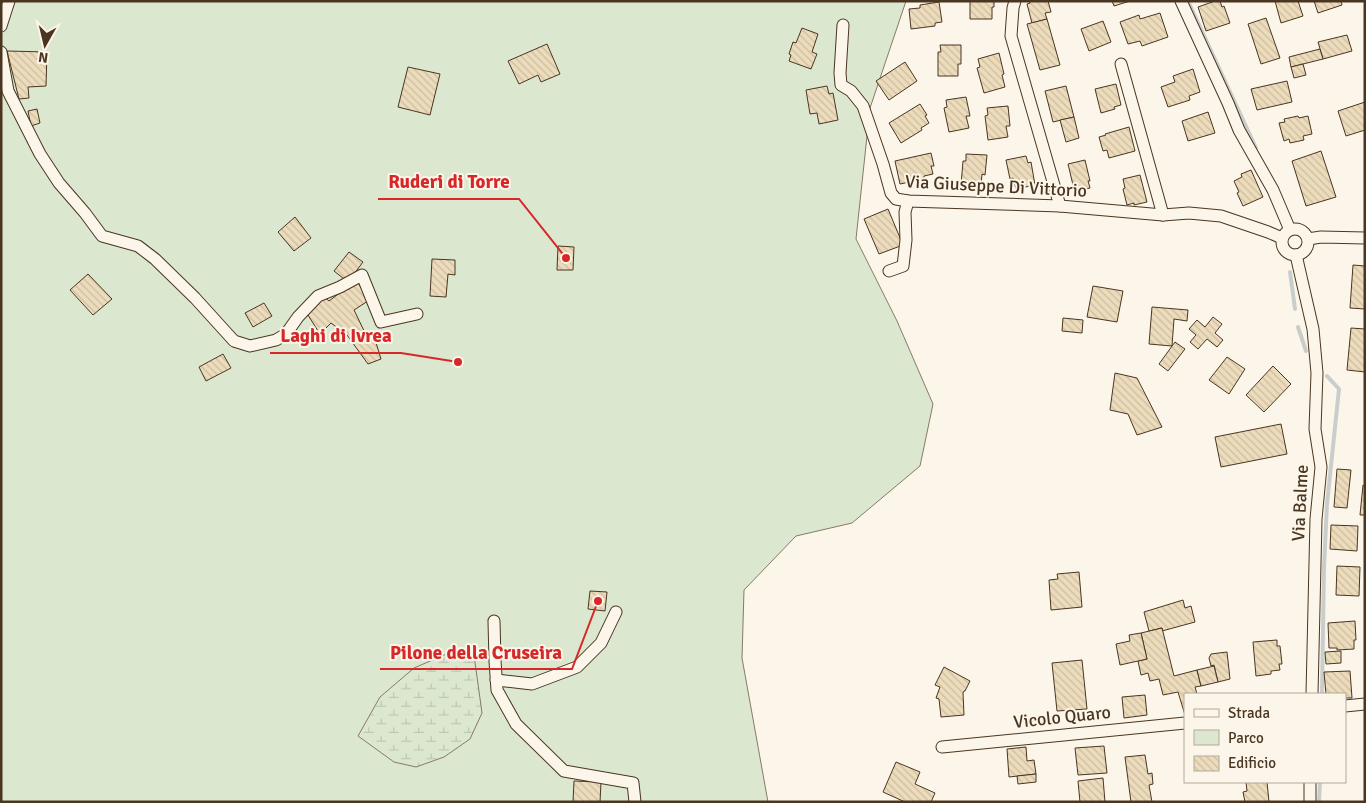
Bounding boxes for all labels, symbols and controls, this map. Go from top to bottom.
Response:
north arrow [20,20,70,70]
text: N [37,48,49,66]
callout: Ruderi di Torre [378,165,519,199]
text: Ruderi di Torre [388,170,510,194]
street label: Via Giuseppe Di Vittorio [904,170,1088,202]
callout: Laghi di Ivrea [270,319,401,353]
text: Laghi di Ivrea [280,324,392,348]
street label: Via Balme [1287,464,1313,542]
callout: Pilone della Cruseira [380,635,572,669]
text: Pilone della Cruseira [390,641,562,665]
legend [1184,693,1346,783]
street label: Vicolo Quaro [1012,701,1112,733]
text: Strada [1228,704,1270,722]
text: Parco [1228,729,1264,747]
text: Edificio [1228,754,1276,772]

